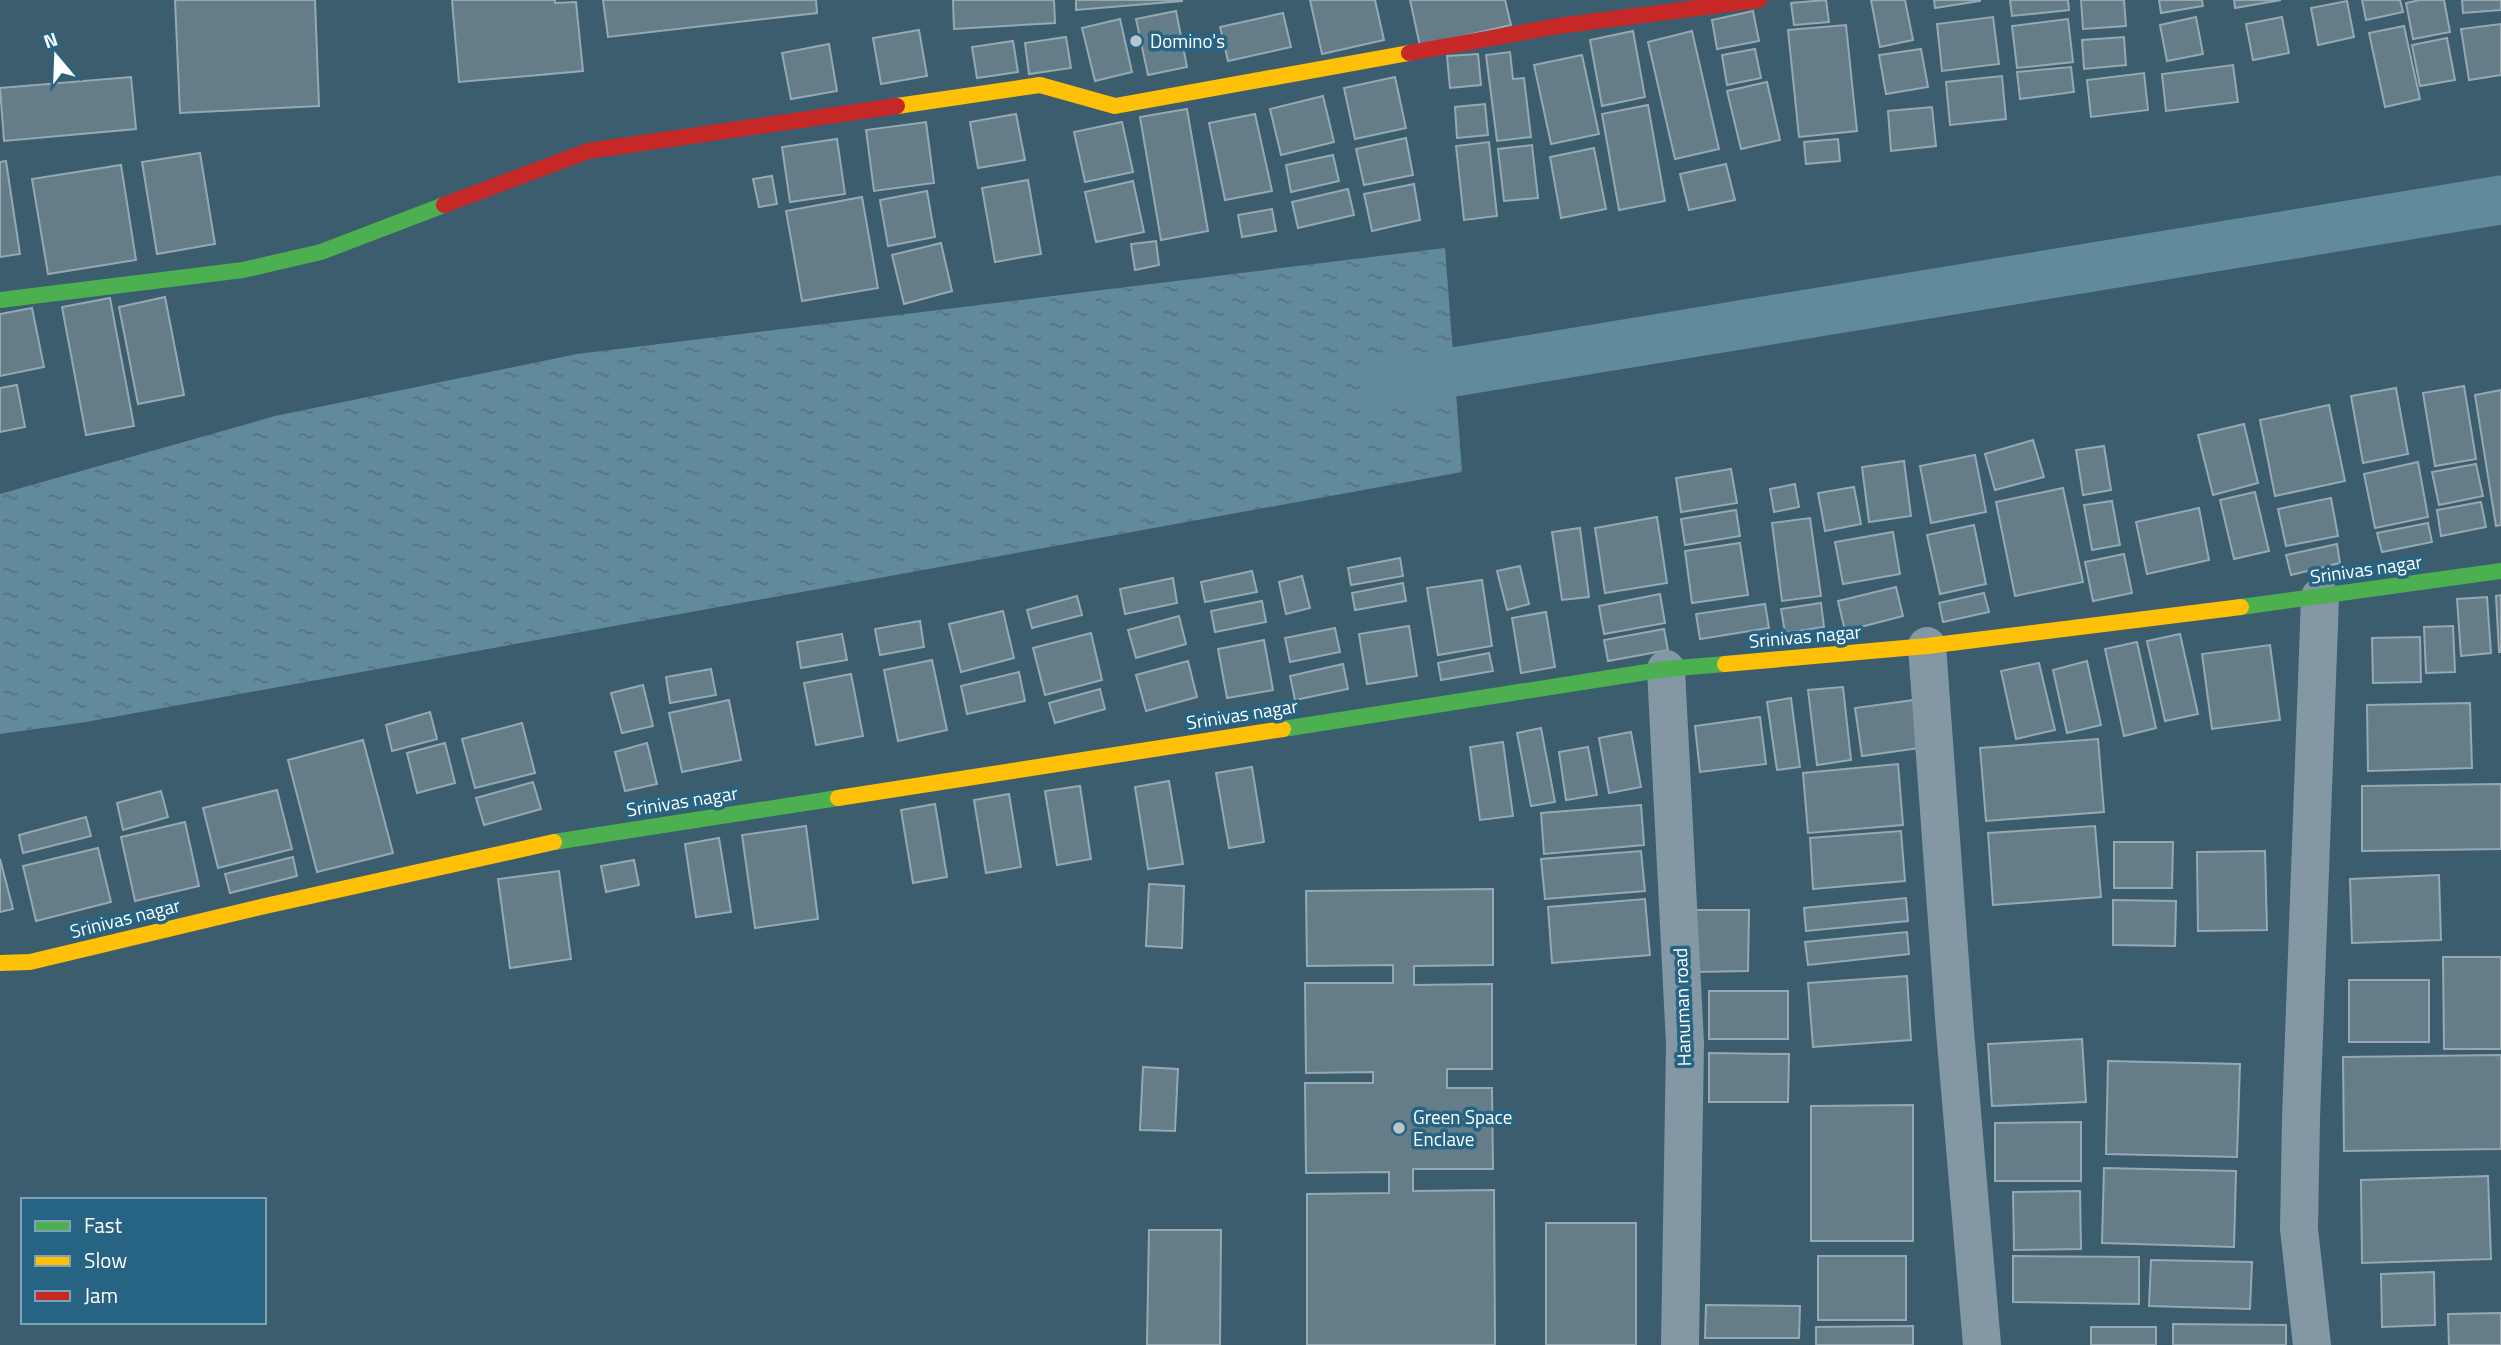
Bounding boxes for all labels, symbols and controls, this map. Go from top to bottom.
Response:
north arrow [21,21,91,91]
text: N [39,24,61,55]
place label: Domino's [1150,26,1225,55]
marker: Domino's [1128,33,1144,49]
street label: Srinivas nagar [2308,546,2424,591]
street label: Srinivas nagar [1748,616,1863,655]
street label: Srinivas nagar [1184,690,1300,737]
street label: Srinivas nagar [624,777,740,824]
street label: Srinivas nagar [67,890,183,945]
street label: Hanuman road [1665,947,1698,1067]
place label: Green Space Enclave [1413,1102,1512,1153]
marker: Green Space Enclave [1391,1120,1407,1136]
legend [21,1198,266,1324]
text: Fast [84,1209,123,1241]
text: Slow [84,1244,127,1276]
text: Jam [84,1279,118,1311]

